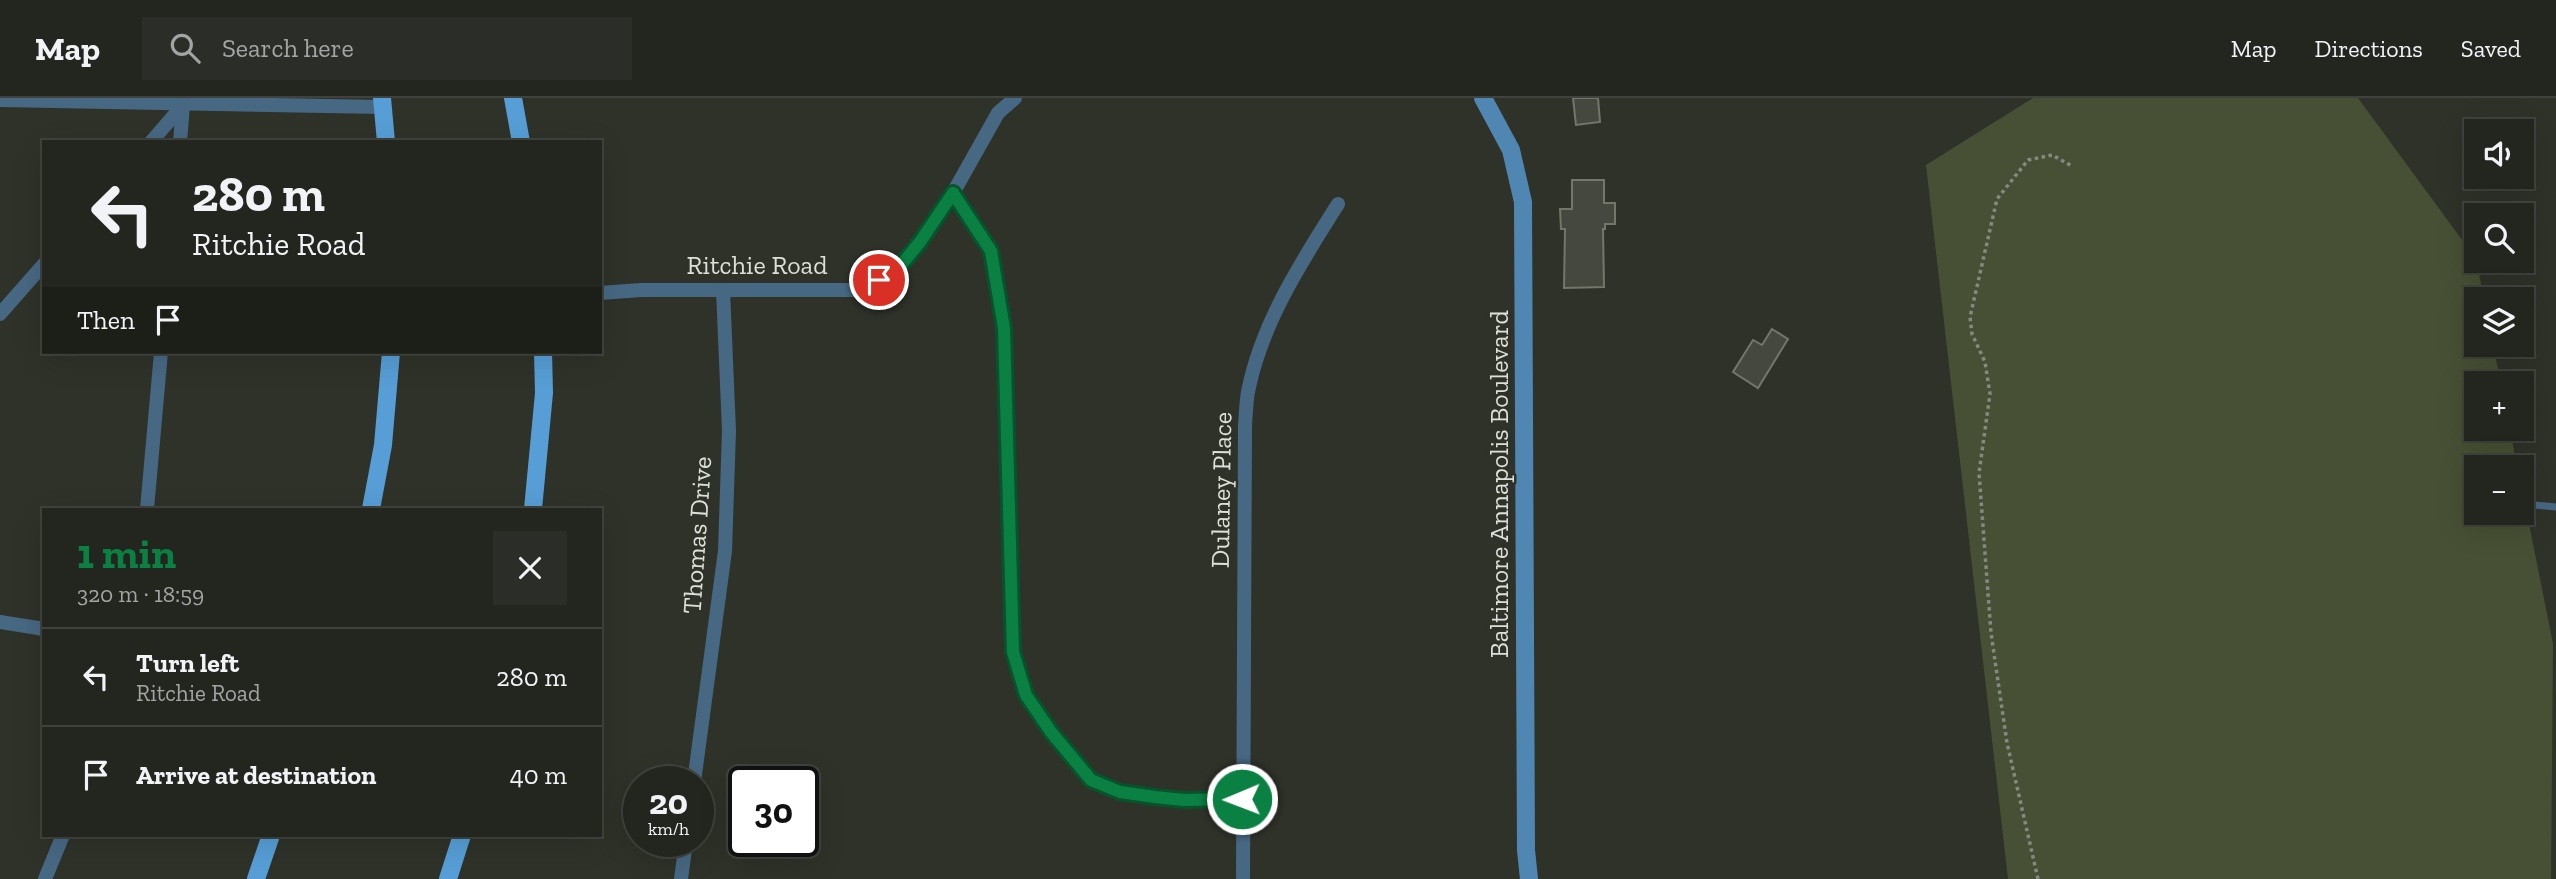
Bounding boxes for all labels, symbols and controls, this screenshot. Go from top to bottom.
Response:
search box [142,17,632,80]
text: Map [35,29,100,68]
icon: search [166,29,204,67]
text: Search here [222,32,354,64]
text: Map [2231,34,2277,63]
text: Directions [2315,34,2423,63]
text: Saved [2461,34,2521,63]
map controls [2464,119,2534,525]
button: sound [2464,119,2534,189]
text: 280 m [192,165,325,224]
icon: left [77,168,168,259]
button: search [2464,203,2534,273]
text: Ritchie Road [192,225,365,263]
street label: Ritchie Road [687,249,827,281]
pin [849,250,909,310]
icon: arrive [860,261,898,299]
button: layers [2464,287,2534,357]
icon: arrive [149,301,187,339]
text: Then [77,304,135,336]
street label: Baltimore Annapolis Boulevard [1483,310,1515,658]
button: + [2464,371,2534,441]
street label: Dulaney Place [1204,412,1238,568]
street label: Thomas Drive [676,455,718,615]
button: − [2464,455,2534,525]
text: 1 min [77,528,176,579]
button: close [493,531,567,605]
text: 320 m · 18:59 [77,580,204,608]
text: Turn left [136,647,239,679]
icon: left [77,658,115,696]
text: 280 m [496,661,567,693]
text: Ritchie Road [136,679,261,707]
icon: arrive [77,756,115,794]
text: Arrive at destination [136,759,376,791]
text: 40 m [510,759,567,791]
position arrow [1205,762,1279,836]
speed limit sign: 30 [728,766,819,857]
text: 20 [649,781,688,823]
text: km/h [648,818,689,840]

